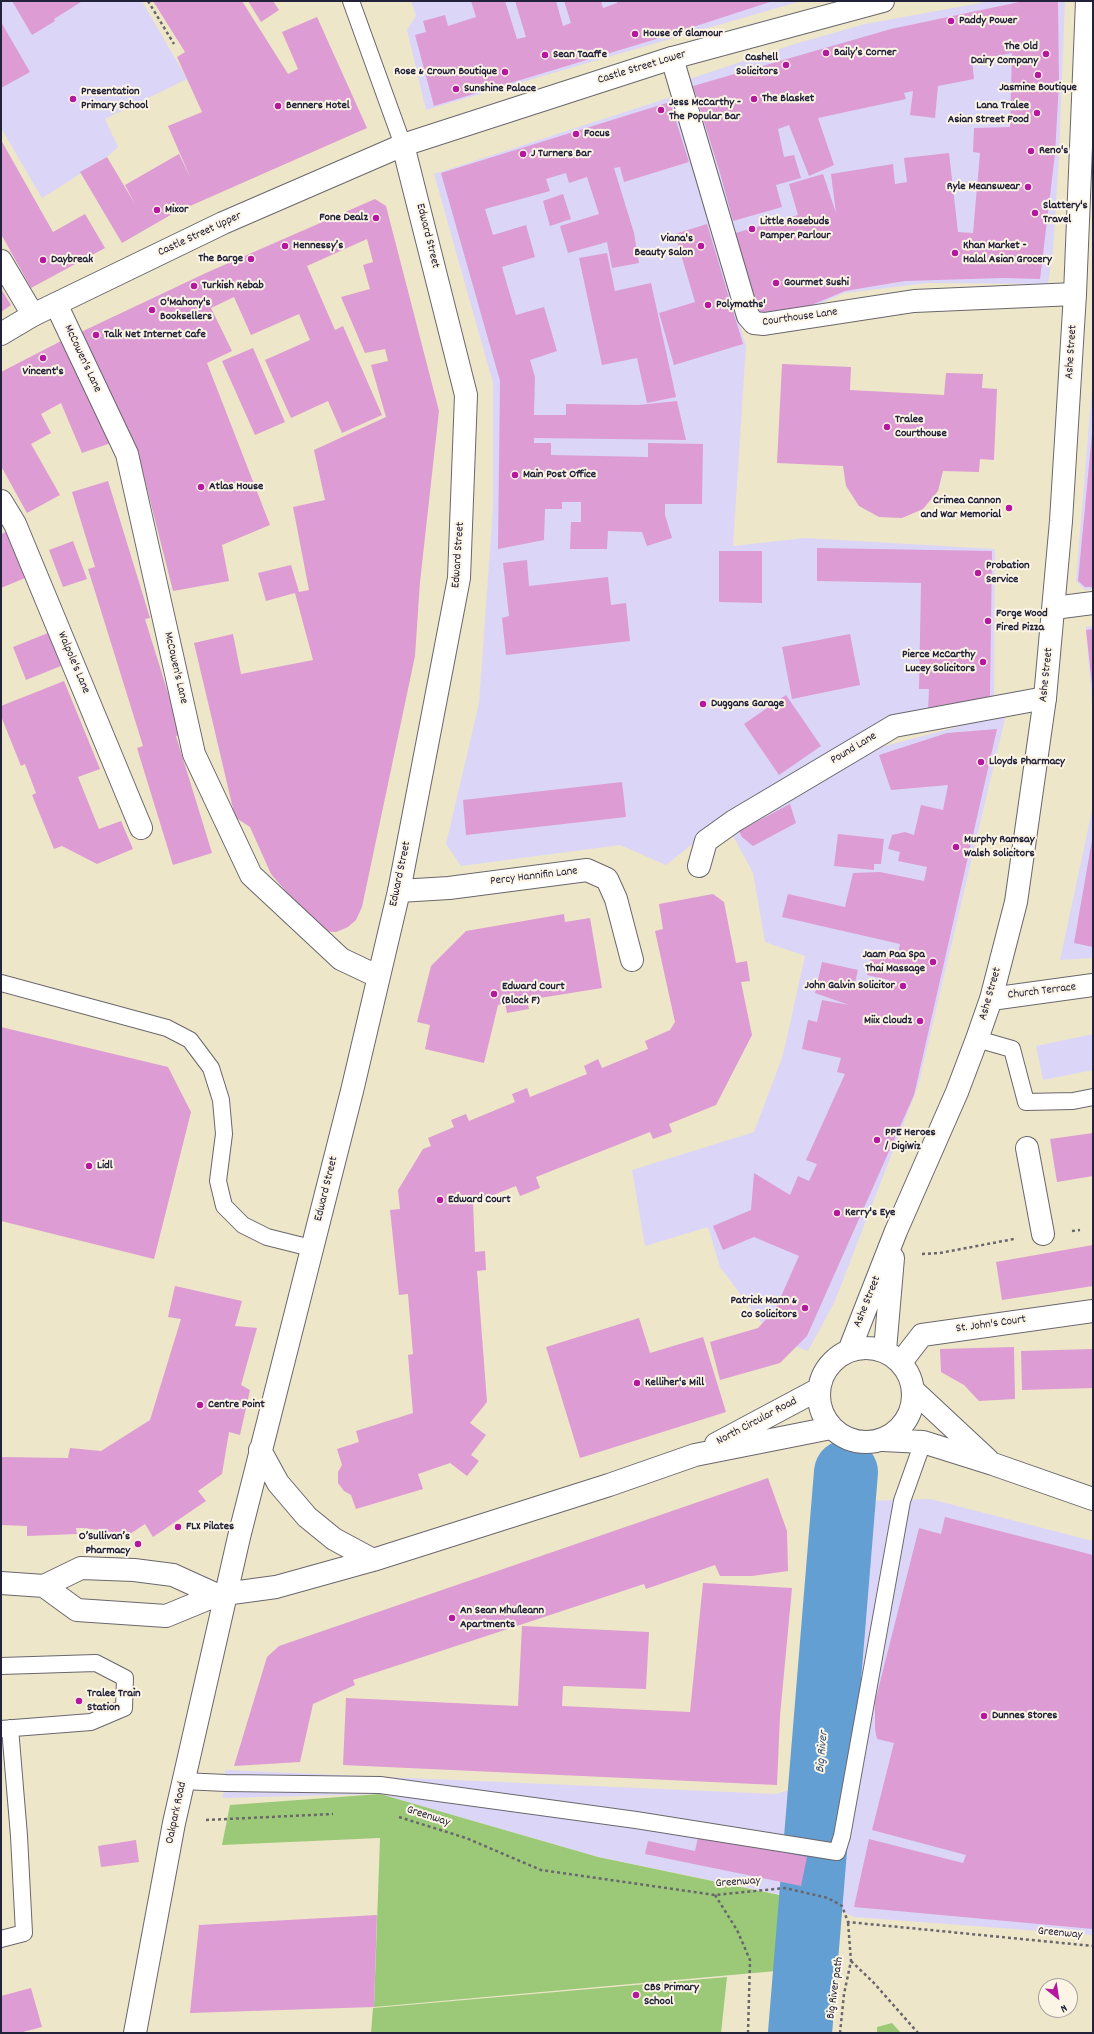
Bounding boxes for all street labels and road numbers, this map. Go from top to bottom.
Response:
street label: Castle Street Lower [596,48,688,88]
street label: Edward Street [412,202,442,270]
street label: Castle Street Upper [156,209,244,261]
street label: Courthouse Lane [761,306,839,330]
street label: McCowen's Lane [60,323,104,395]
street label: Ashe Street [1063,324,1081,380]
street label: Edward Street [450,521,468,589]
street label: Walpole's Lane [53,630,93,696]
street label: McCowen's Lane [160,631,190,705]
street label: Ashe Street [1037,647,1057,703]
street label: Pound Lane [828,730,880,768]
street label: Edward Street [387,840,415,908]
street label: Percy Hannifin Lane [490,864,578,890]
street label: Ashe Street [977,966,1005,1022]
street label: Church Terrace [1007,981,1077,1003]
street label: Edward Street [312,1155,342,1223]
street label: Ashe Street [851,1274,885,1330]
street label: St. John's Court [955,1313,1027,1337]
street label: North Circular Road [714,1395,800,1449]
street label: Oakpark Road [163,1781,191,1845]
street label: Greenway [404,1803,452,1831]
street label: Greenway [715,1874,761,1892]
street label: Greenway [1037,1925,1083,1943]
street label: Big River path [825,1956,847,2020]

